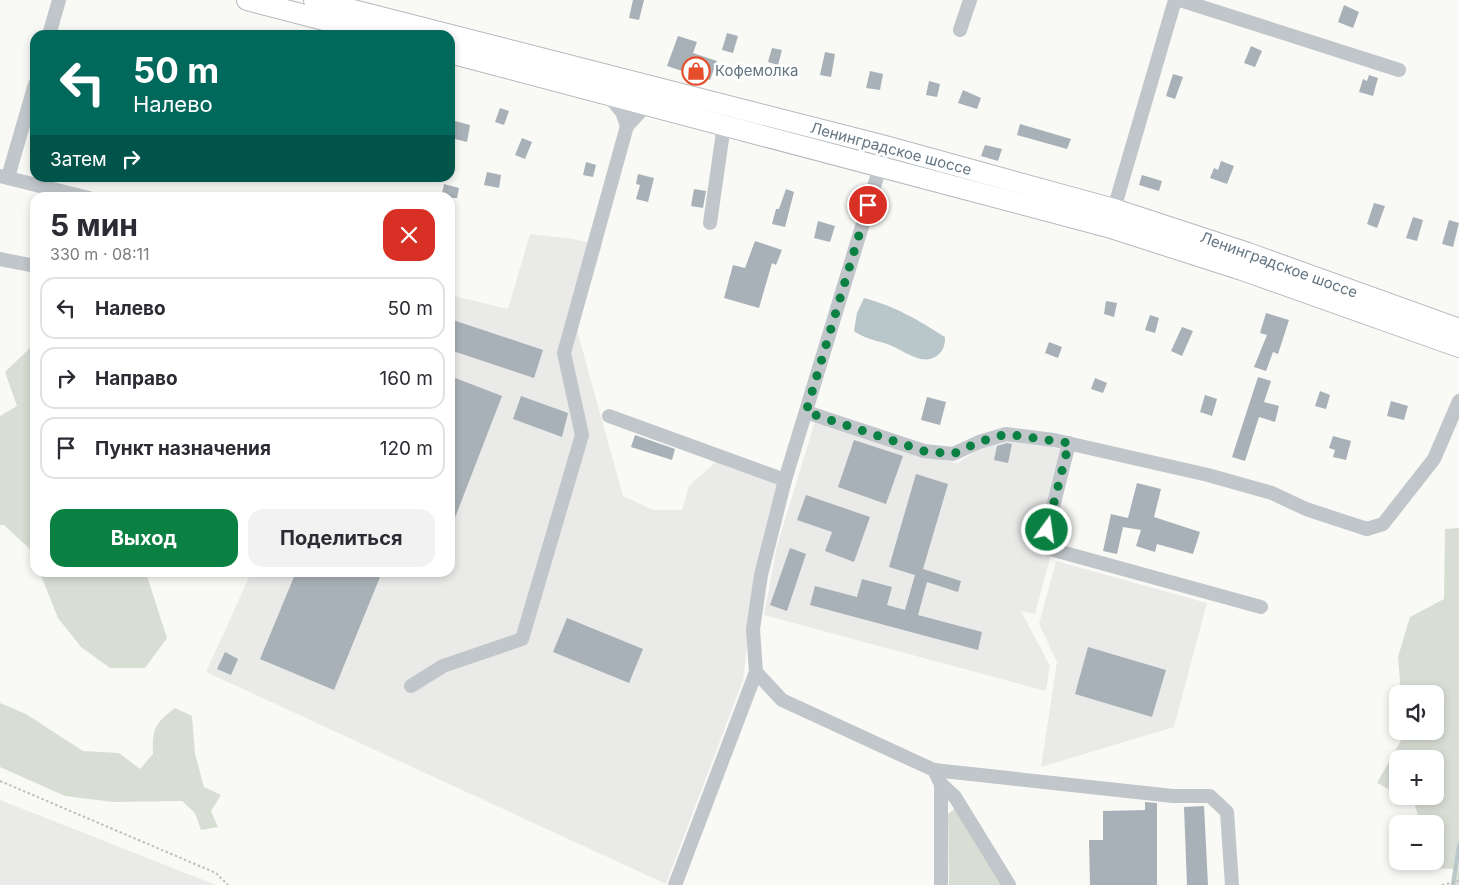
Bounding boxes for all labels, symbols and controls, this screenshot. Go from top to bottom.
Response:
text: 50 m [133,49,219,91]
icon: left [50,50,115,115]
shop icon: Кофемолка [681,56,711,86]
place label: Кофемолка [715,61,798,80]
text: Налево [133,91,213,117]
street label: Ленинградское шоссе [808,118,974,179]
icon: right [117,145,145,173]
text: Затем [50,148,107,171]
pin [847,184,889,226]
icon: arrive [854,191,882,219]
text: 5 мин [50,207,138,243]
button: close [383,209,435,261]
street label: Ленинградское шоссе [1198,227,1360,302]
text: 330 m · 08:11 [50,244,150,264]
icon: left [52,294,80,322]
text: Налево [95,297,166,320]
text: 50 m [387,297,433,320]
icon: right [52,364,80,392]
text: Направо [95,367,178,390]
text: 160 m [380,367,433,390]
icon: arrive [52,434,80,462]
text: Пункт назначения [95,437,271,460]
text: 120 m [380,437,433,460]
position arrow [1020,503,1072,555]
button: Выход [50,509,238,567]
button: Поделиться [248,509,435,567]
map controls [1389,685,1444,870]
button: sound [1389,685,1444,740]
button: + [1389,750,1444,805]
button: − [1389,815,1444,870]

